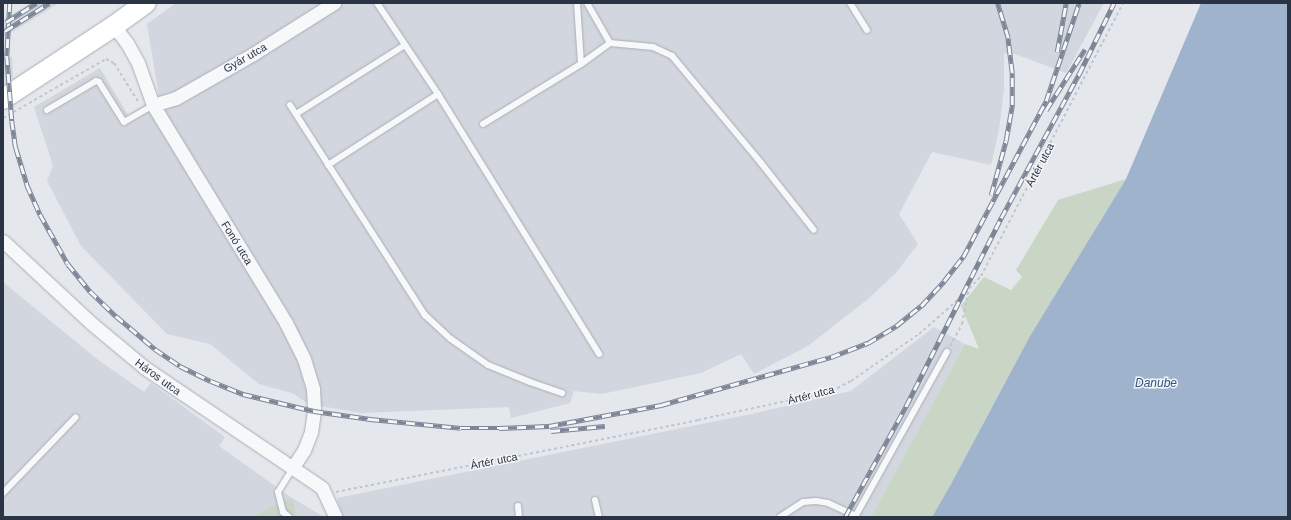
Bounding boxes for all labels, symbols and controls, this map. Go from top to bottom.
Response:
street label: Gyár utca [221,40,269,76]
street label: Ártér utca [1023,141,1057,189]
street label: Fonó utca [218,219,256,267]
street label: Háros utca [133,356,183,398]
water label: Danube [1135,377,1177,391]
street label: Ártér utca [786,383,836,407]
street label: Ártér utca [469,450,519,472]

